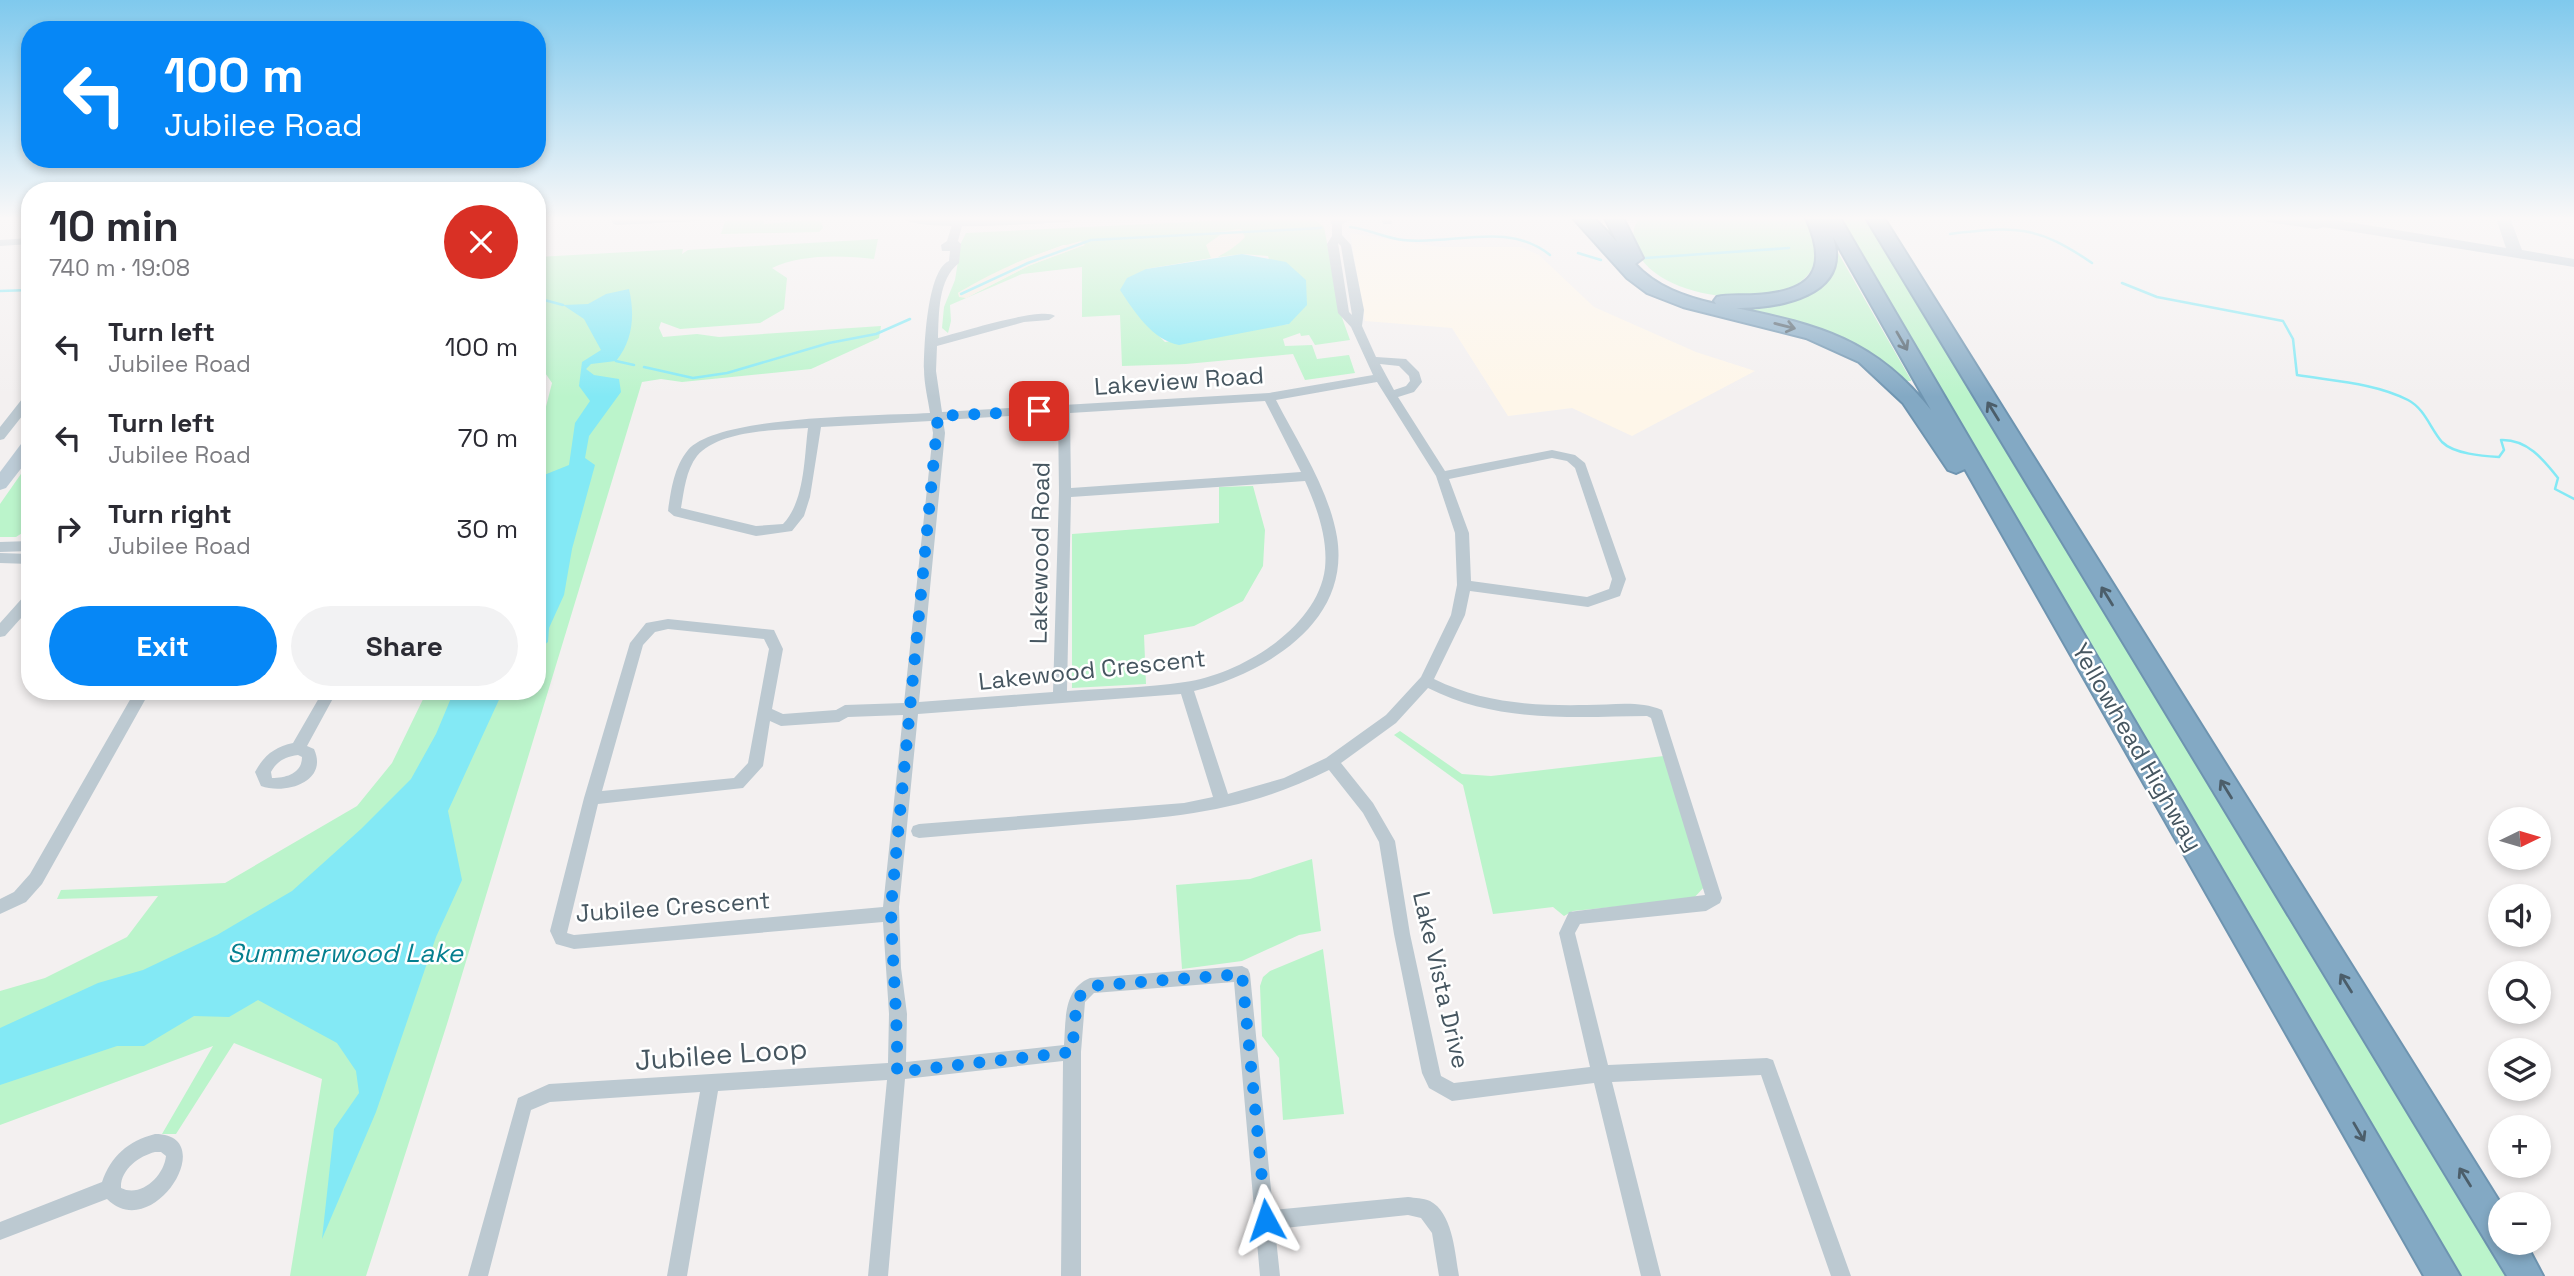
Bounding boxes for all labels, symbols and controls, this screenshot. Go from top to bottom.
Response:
text: 100 m [164,44,304,106]
icon: left [49,49,140,140]
text: Jubilee Road [164,105,363,145]
text: 10 min [49,200,179,253]
button: close [444,205,518,279]
text: 740 m · 19:08 [49,253,190,283]
text: Turn left [108,315,215,349]
one-way arrow [1774,320,1796,333]
icon: left [49,328,87,366]
text: 100 m [445,330,518,364]
one-way arrow [1896,330,1910,350]
text: Jubilee Road [108,349,251,379]
street label: Lakeview Road [1093,359,1265,402]
pin [1009,381,1069,441]
icon: arrive [1020,392,1058,430]
one-way arrow [1986,402,2000,422]
text: Turn left [108,406,215,440]
icon: left [49,419,87,457]
text: 70 m [458,421,518,455]
text: Jubilee Road [108,440,251,470]
street label: Lakewood Road [1022,462,1057,644]
text: Turn right [108,497,232,531]
icon: right [49,510,87,548]
text: 30 m [457,512,518,546]
text: Jubilee Road [108,531,251,561]
one-way arrow [2099,586,2113,606]
button: Exit [49,606,277,686]
button: Share [291,606,518,686]
street label: Yellowhead Highway [2065,637,2210,856]
street label: Lakewood Crescent [977,642,1207,697]
one-way arrow [2219,780,2233,800]
north arrow [2488,807,2552,870]
map controls [2488,807,2551,1255]
street label: Jubilee Crescent [575,884,771,929]
button: sound [2488,884,2551,947]
street label: Lake Vista Drive [1406,888,1477,1071]
water label: Summerwood Lake [227,936,464,970]
button: search [2488,961,2551,1024]
one-way arrow [2338,973,2352,993]
street label: Jubilee Loop [633,1030,809,1078]
button: layers [2488,1038,2551,1101]
button: + [2488,1115,2551,1178]
one-way arrow [2352,1121,2366,1141]
one-way arrow [2458,1167,2472,1187]
position arrow [1229,1183,1303,1257]
button: − [2488,1192,2551,1255]

